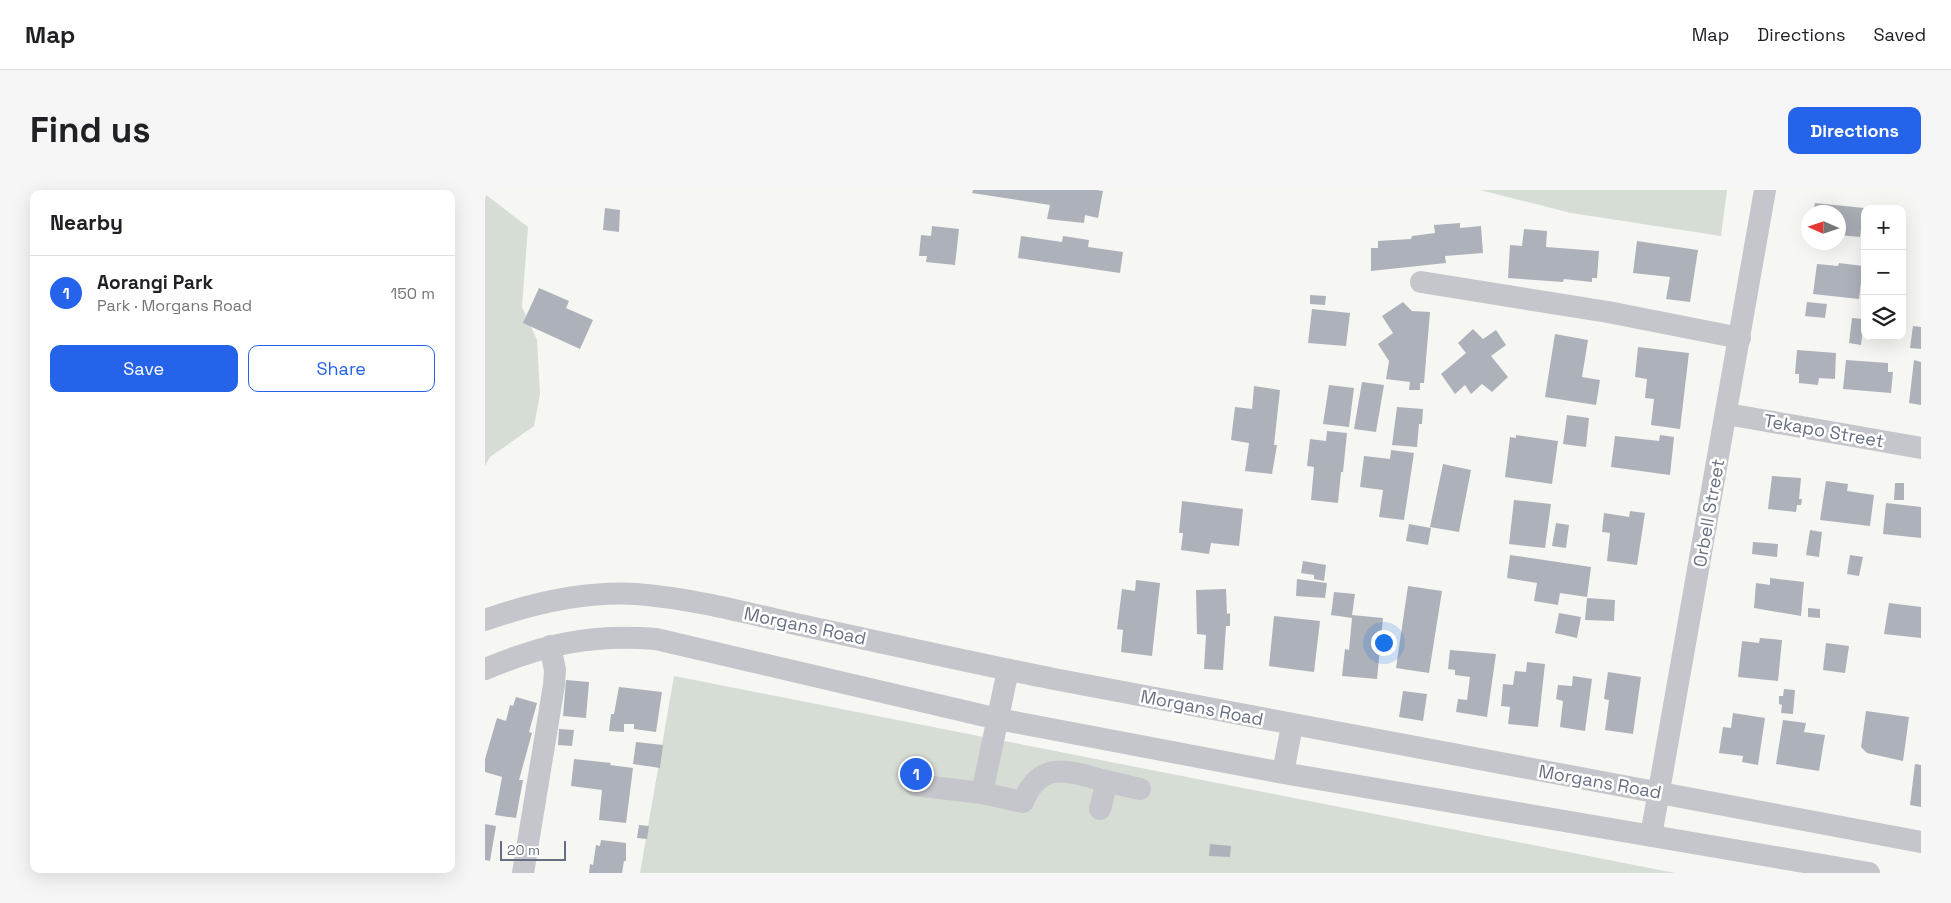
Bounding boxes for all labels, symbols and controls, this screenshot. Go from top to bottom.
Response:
text: Map [25,19,75,50]
text: Map [1692,23,1729,46]
text: Directions [1757,23,1846,46]
text: Saved [1874,23,1926,46]
button: Directions [1788,107,1921,154]
text: Find us [30,108,151,152]
north arrow [1801,205,1846,250]
map controls [1861,205,1906,340]
button: + [1861,205,1906,250]
text: Nearby [50,209,123,236]
button: − [1861,250,1906,295]
text: Aorangi Park [97,270,213,295]
text: 1 [62,283,70,304]
text: 150 m [391,283,435,304]
text: Park · Morgans Road [97,295,252,316]
button: layers [1861,295,1906,340]
button: Save [50,345,238,392]
button: Share [248,345,435,392]
street label: Tekapo Street [1762,409,1886,452]
street label: Orbell Street [1688,457,1729,569]
street label: Morgans Road [742,601,868,650]
your location [1371,630,1397,656]
street label: Morgans Road [1139,684,1265,731]
pin: 1 [900,755,932,793]
street label: Morgans Road [1537,759,1663,804]
scale bar [500,838,566,861]
text: 20 m [507,841,540,859]

